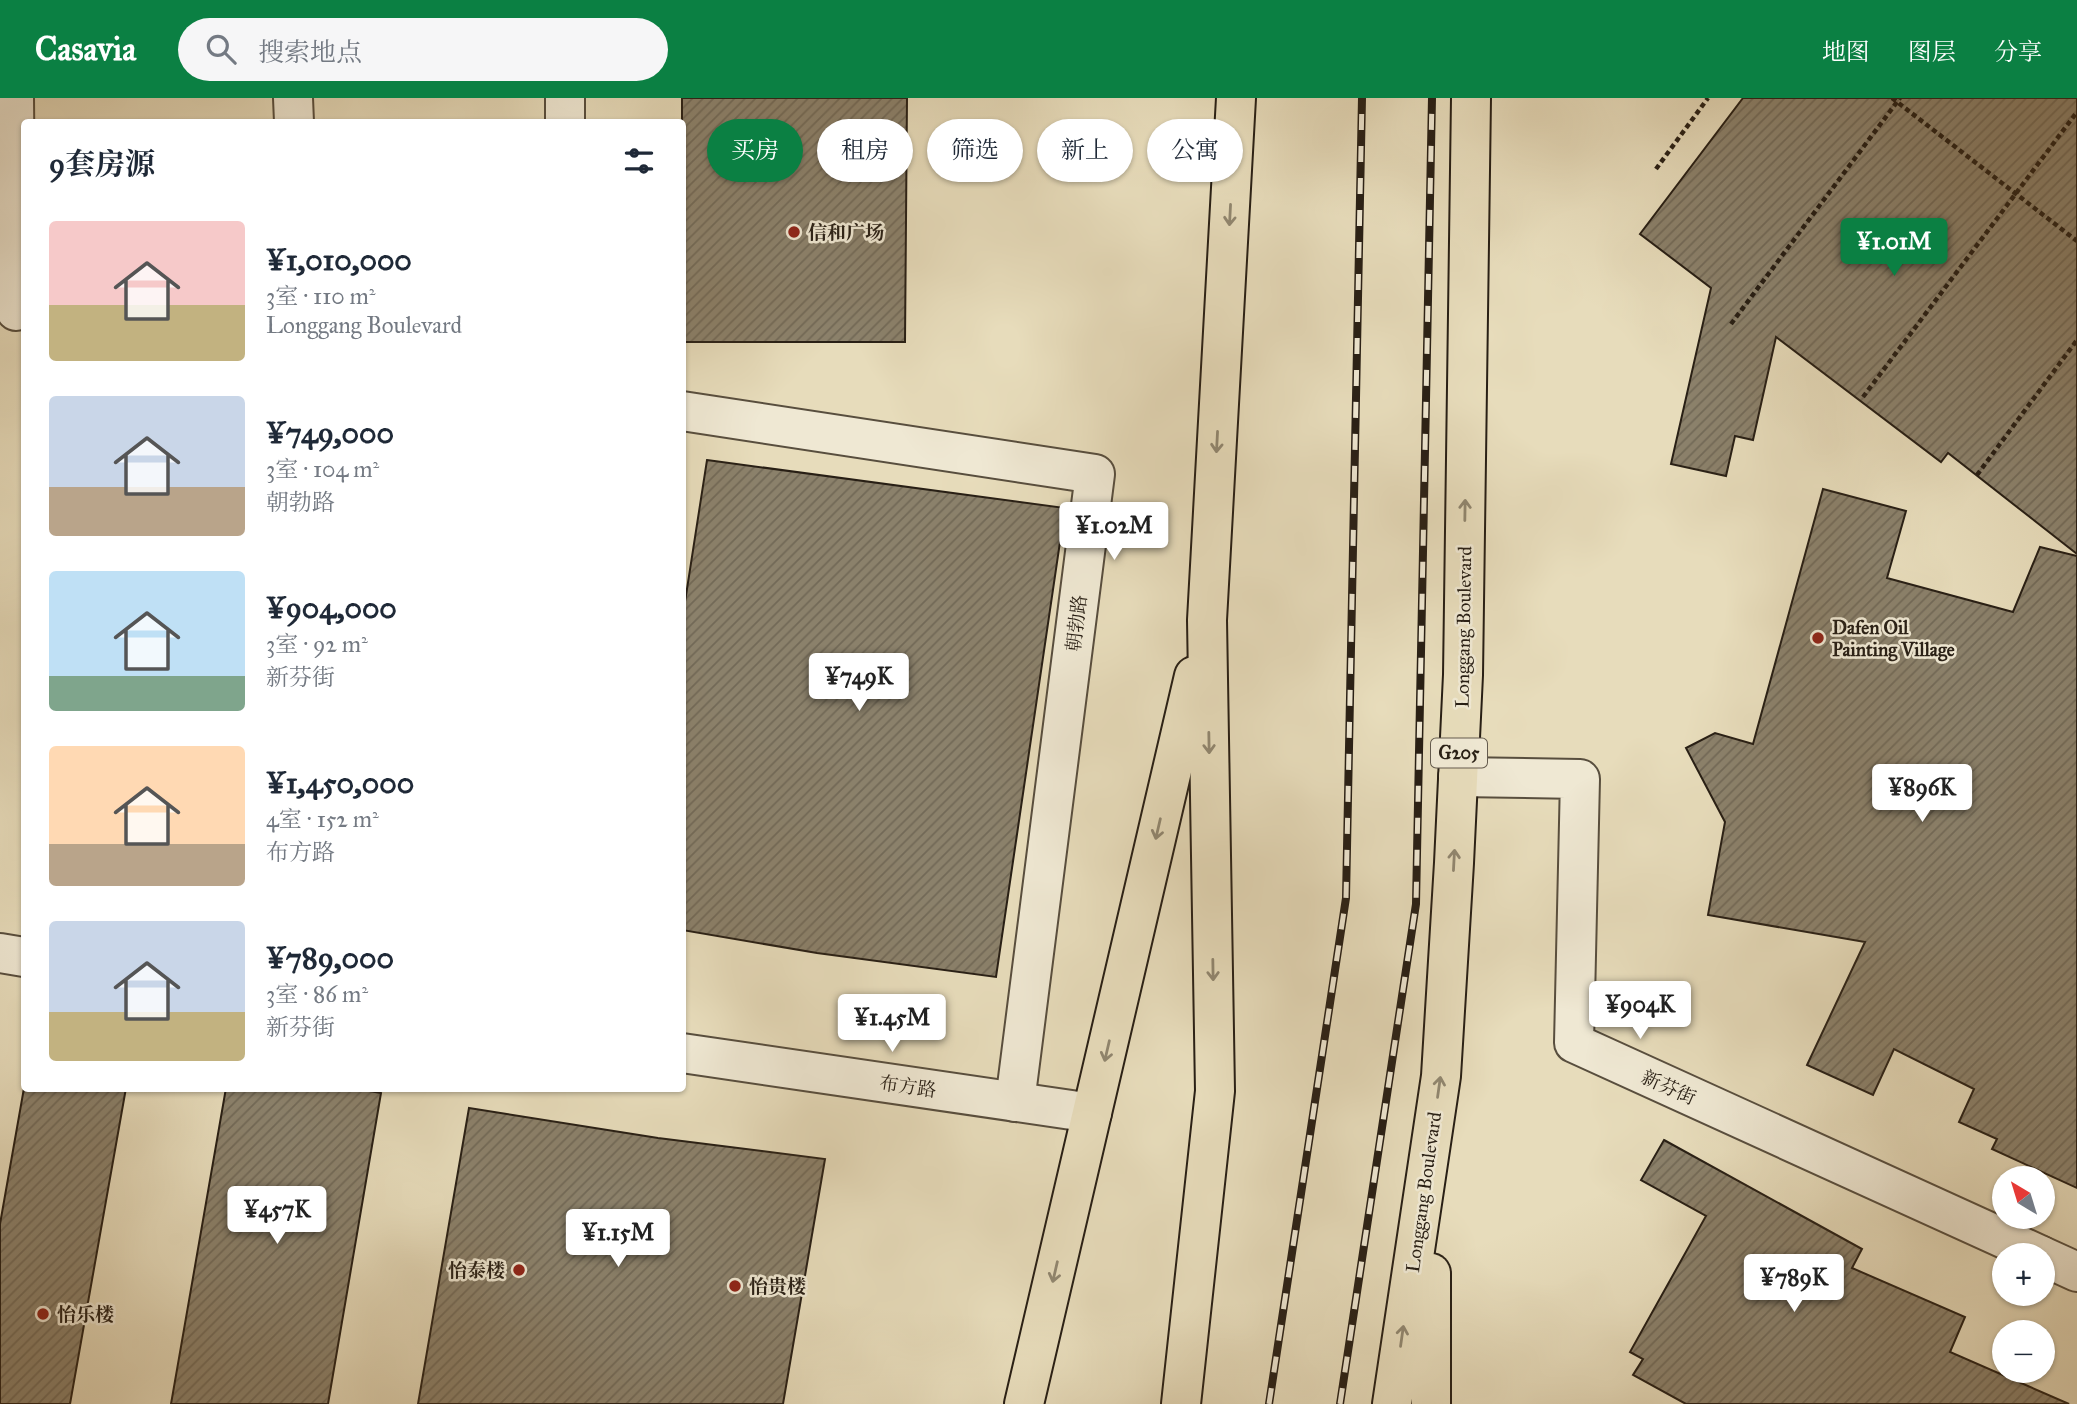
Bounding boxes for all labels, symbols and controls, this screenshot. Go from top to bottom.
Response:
search box [178,18,668,81]
text: Casavia [35,29,136,69]
icon: search [202,30,240,68]
text: 搜索地点 [258,36,362,68]
text: 地图 [1822,37,1870,67]
text: 图层 [1908,37,1956,67]
text: 分享 [1994,37,2042,67]
chip: 买房 [707,119,803,182]
chip: 租房 [817,119,913,182]
chip: 筛选 [927,119,1023,182]
chip: 新上 [1037,119,1133,182]
chip: 公寓 [1147,119,1243,182]
icon: filters [620,142,658,180]
text: 9套房源 [49,146,155,182]
one-way arrow [1223,203,1236,226]
pin: ¥1.01M [1837,218,1951,278]
place label: 信和广场 [808,221,884,244]
marker: 信和广场 [786,224,802,240]
text: ¥1.01M [1857,227,1931,255]
text: ¥1,010,000 [266,242,412,278]
icon: home [105,249,189,333]
text: 3室 · 110 m² [266,282,376,310]
text: Longgang Boulevard [266,311,462,339]
text: ¥749,000 [266,415,394,451]
icon: home [105,424,189,508]
one-way arrow [1210,430,1223,453]
text: 3室 · 104 m² [266,455,379,483]
text: 朝勃路 [266,488,335,516]
one-way arrow [1458,499,1472,522]
pin: ¥1.02M [1057,503,1171,562]
text: ¥1.02M [1075,511,1153,539]
street label: Longgang Boulevard [1451,545,1477,708]
text: ¥904,000 [266,590,397,626]
street label: 朝勃路 [1062,593,1091,653]
icon: home [105,599,189,683]
place label: Dafen Oil Painting Village [1832,616,1955,662]
text: 3室 · 92 m² [266,630,368,658]
marker: Dafen Oil Painting Village [1810,630,1826,646]
pin: ¥749K [810,654,908,713]
text: ¥749K [825,662,893,690]
text: 新芬街 [266,663,335,691]
one-way arrow [1203,731,1216,754]
road number: G205 [1431,738,1487,768]
pin: ¥896K [1873,764,1971,824]
text: ¥1,450,000 [266,765,414,801]
text: ¥896K [1888,773,1956,801]
icon: home [105,774,189,858]
text: 4室 · 152 m² [266,805,379,833]
one-way arrow [1151,817,1165,840]
text: 布方路 [266,838,335,866]
one-way arrow [1448,849,1461,872]
text: ¥789,000 [266,940,394,976]
icon: home [105,949,189,1033]
one-way arrow [1206,959,1220,982]
text: 3室 · 86 m² [266,980,368,1008]
pin: ¥904K [1591,982,1689,1041]
text: ¥904K [1605,990,1675,1018]
pin: ¥1.45M [835,995,949,1054]
text: ¥1.45M [854,1003,930,1031]
text: 新芬街 [266,1013,335,1041]
one-way arrow [1100,1039,1113,1062]
street label: 新芬街 [1638,1065,1700,1110]
street label: 布方路 [878,1071,938,1102]
one-way arrow [1433,1076,1446,1099]
street label: Longgang Boulevard [1401,1110,1447,1274]
north arrow [1992,1166,2054,1228]
map controls [1992,1166,2055,1383]
pin: ¥457K [228,1186,326,1246]
text: ¥457K [243,1195,311,1223]
pin: ¥1.15M [561,1210,675,1269]
text: ¥1.15M [582,1218,654,1246]
button: + [1992,1243,2055,1306]
pin: ¥789K [1745,1254,1843,1314]
place label: 怡泰楼 [448,1259,505,1282]
one-way arrow [1048,1260,1061,1283]
marker: 怡泰楼 [511,1262,527,1278]
text: ¥789K [1760,1263,1828,1291]
place label: 怡贵楼 [749,1275,806,1298]
marker: 怡贵楼 [727,1278,743,1294]
place label: 怡乐楼 [57,1303,114,1326]
marker: 怡乐楼 [35,1306,51,1322]
button: − [1992,1320,2055,1383]
one-way arrow [1396,1326,1409,1348]

